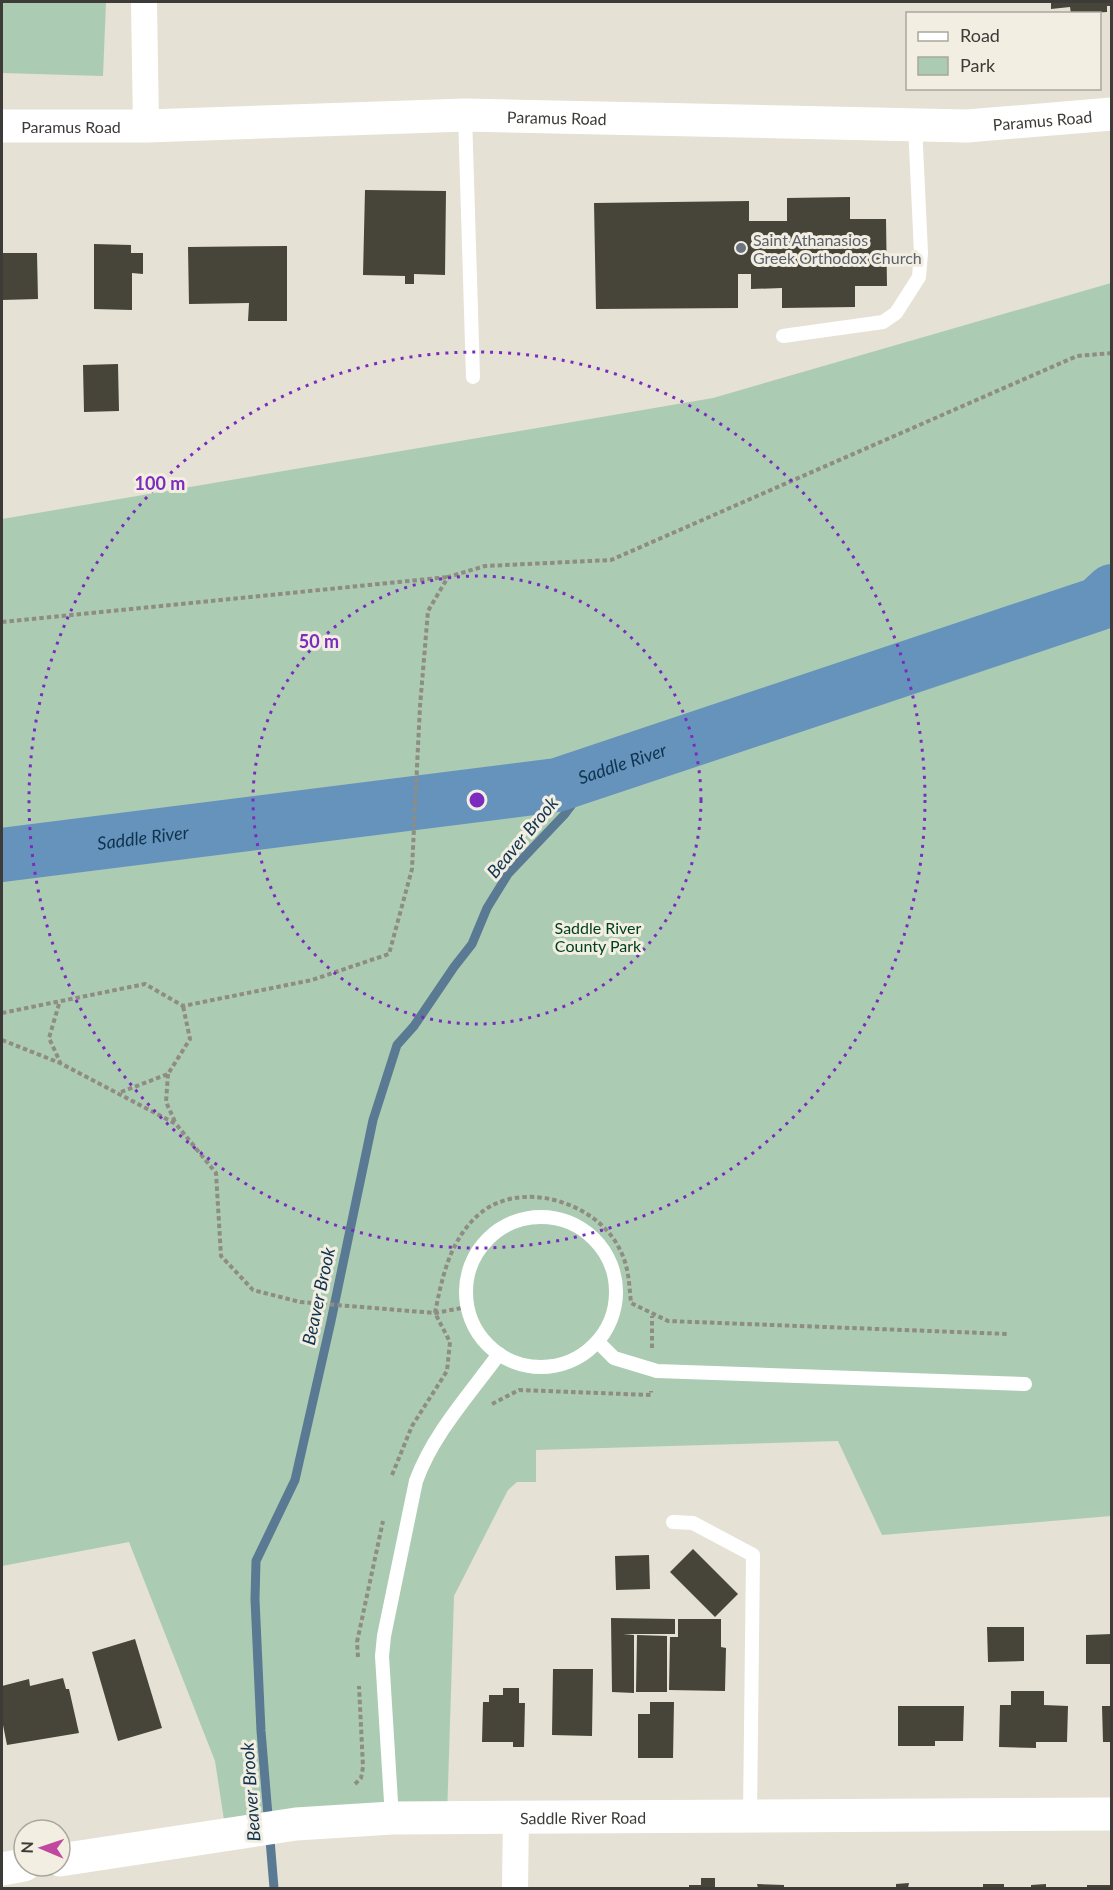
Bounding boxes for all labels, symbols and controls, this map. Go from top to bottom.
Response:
legend [906,12,1101,90]
text: Road [960,24,1000,46]
text: Park [960,54,996,76]
street label: Paramus Road [507,106,607,128]
street label: Paramus Road [992,106,1093,133]
street label: Paramus Road [21,117,121,136]
place label: Saint Athanasios Greek Orthodox Church [753,230,922,267]
marker: Saint Athanasios Greek Orthodox Church [734,241,748,255]
text: 100 m [135,472,185,494]
text: 50 m [299,630,339,652]
water label: Saddle River [575,738,670,788]
centre of rings [467,790,487,810]
water label: Beaver Brook [482,792,563,882]
water label: Saddle River [96,820,191,854]
park label: Saddle River County Park [555,918,642,955]
water label: Beaver Brook [297,1245,339,1347]
water label: Beaver Brook [236,1741,264,1842]
street label: Saddle River Road [520,1807,646,1827]
north arrow [12,1818,72,1878]
text: N [17,1841,36,1854]

